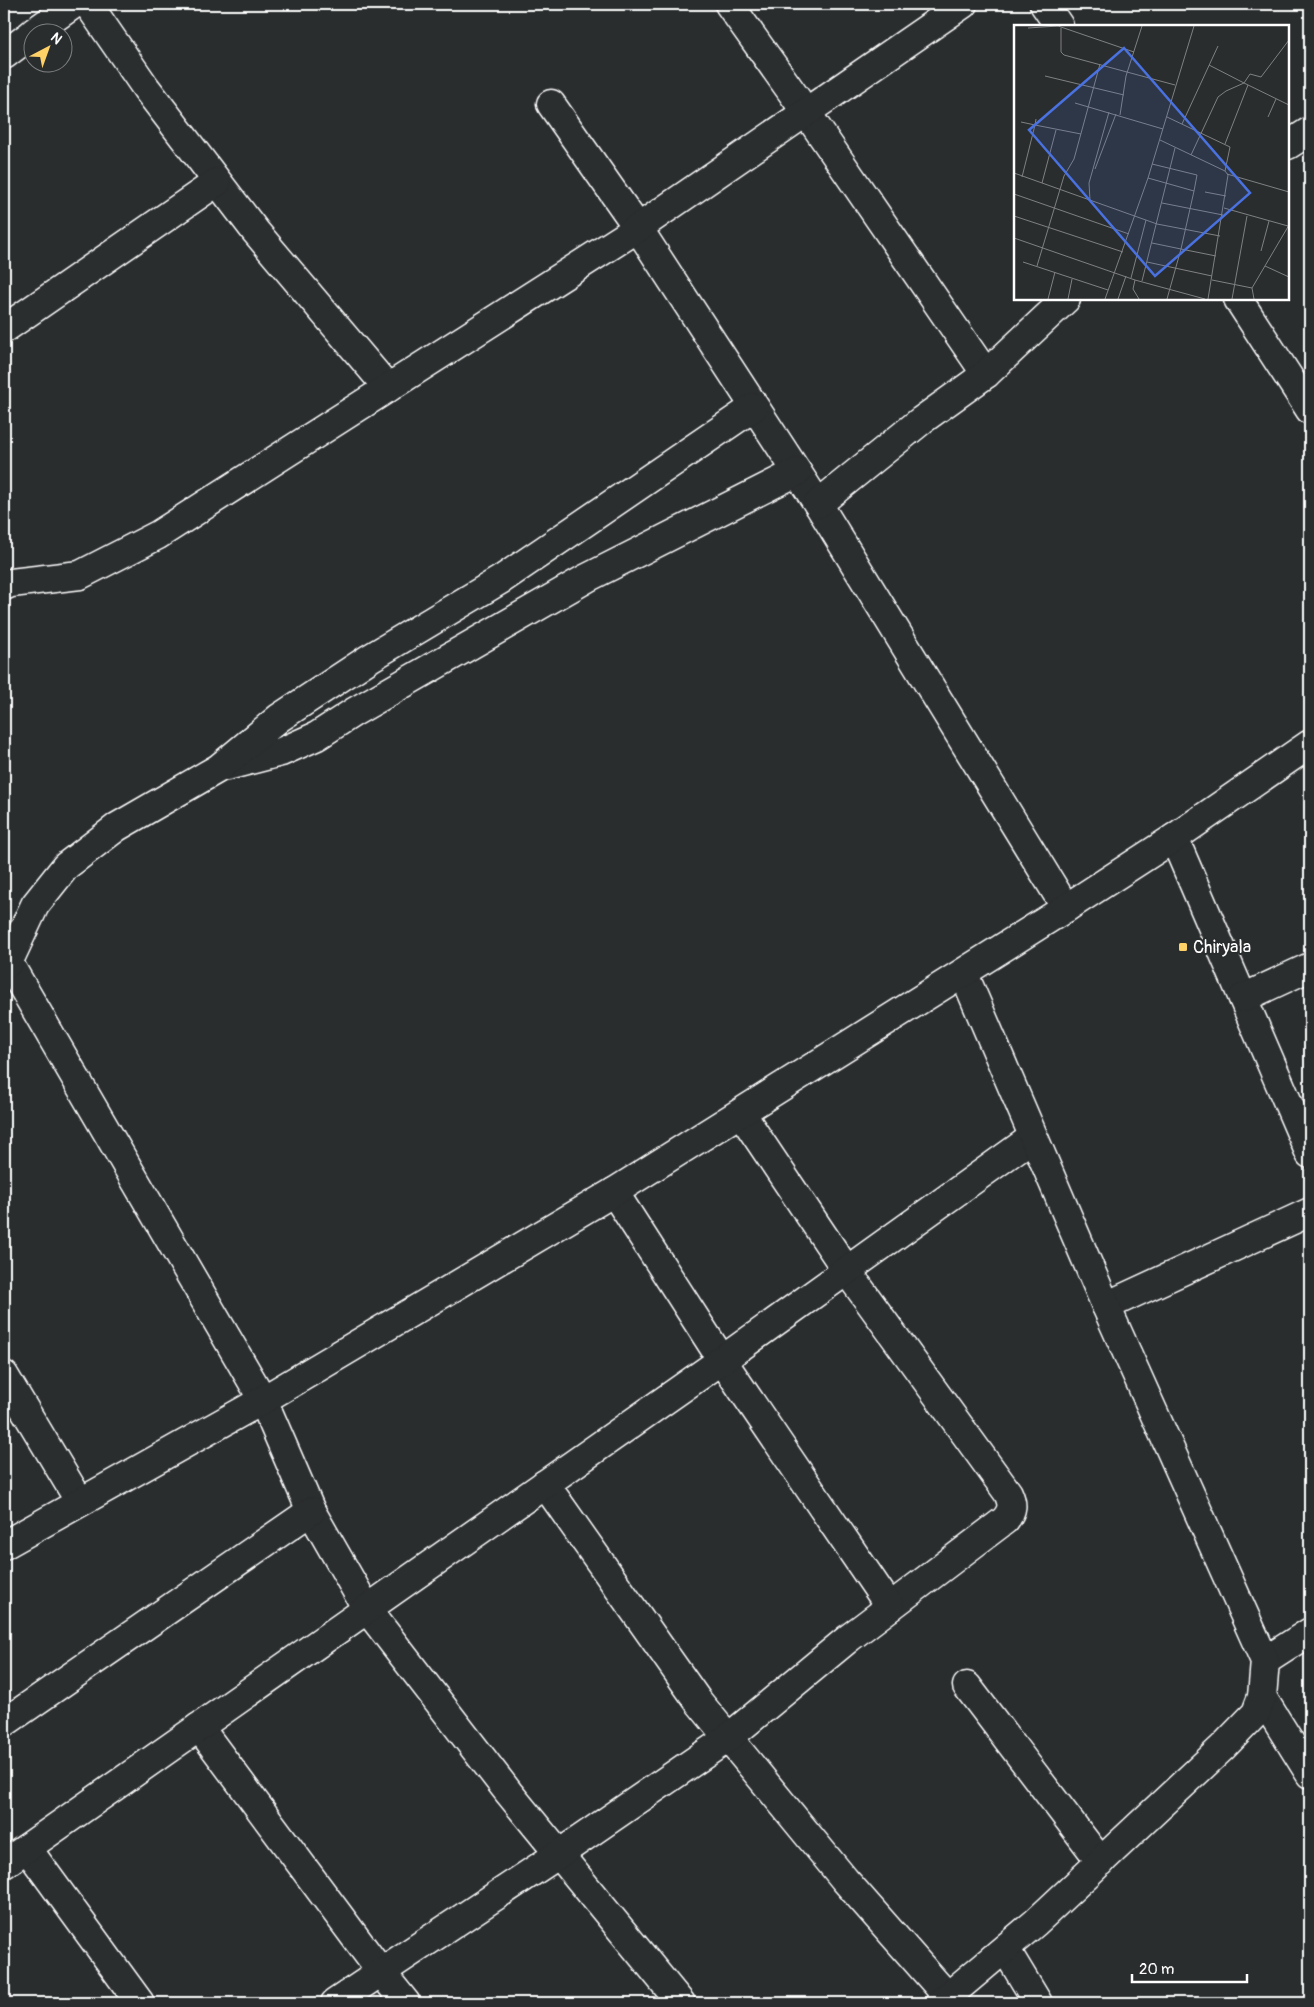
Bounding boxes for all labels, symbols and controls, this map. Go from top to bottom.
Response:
north arrow [22,22,72,72]
inset map [1014,25,1289,300]
text: N [47,29,65,48]
place label: Chiryala [1193,936,1251,959]
marker: Chiryala [1177,941,1189,953]
scale bar [1132,1952,1246,1984]
text: 20 m [1139,1960,1174,1979]

